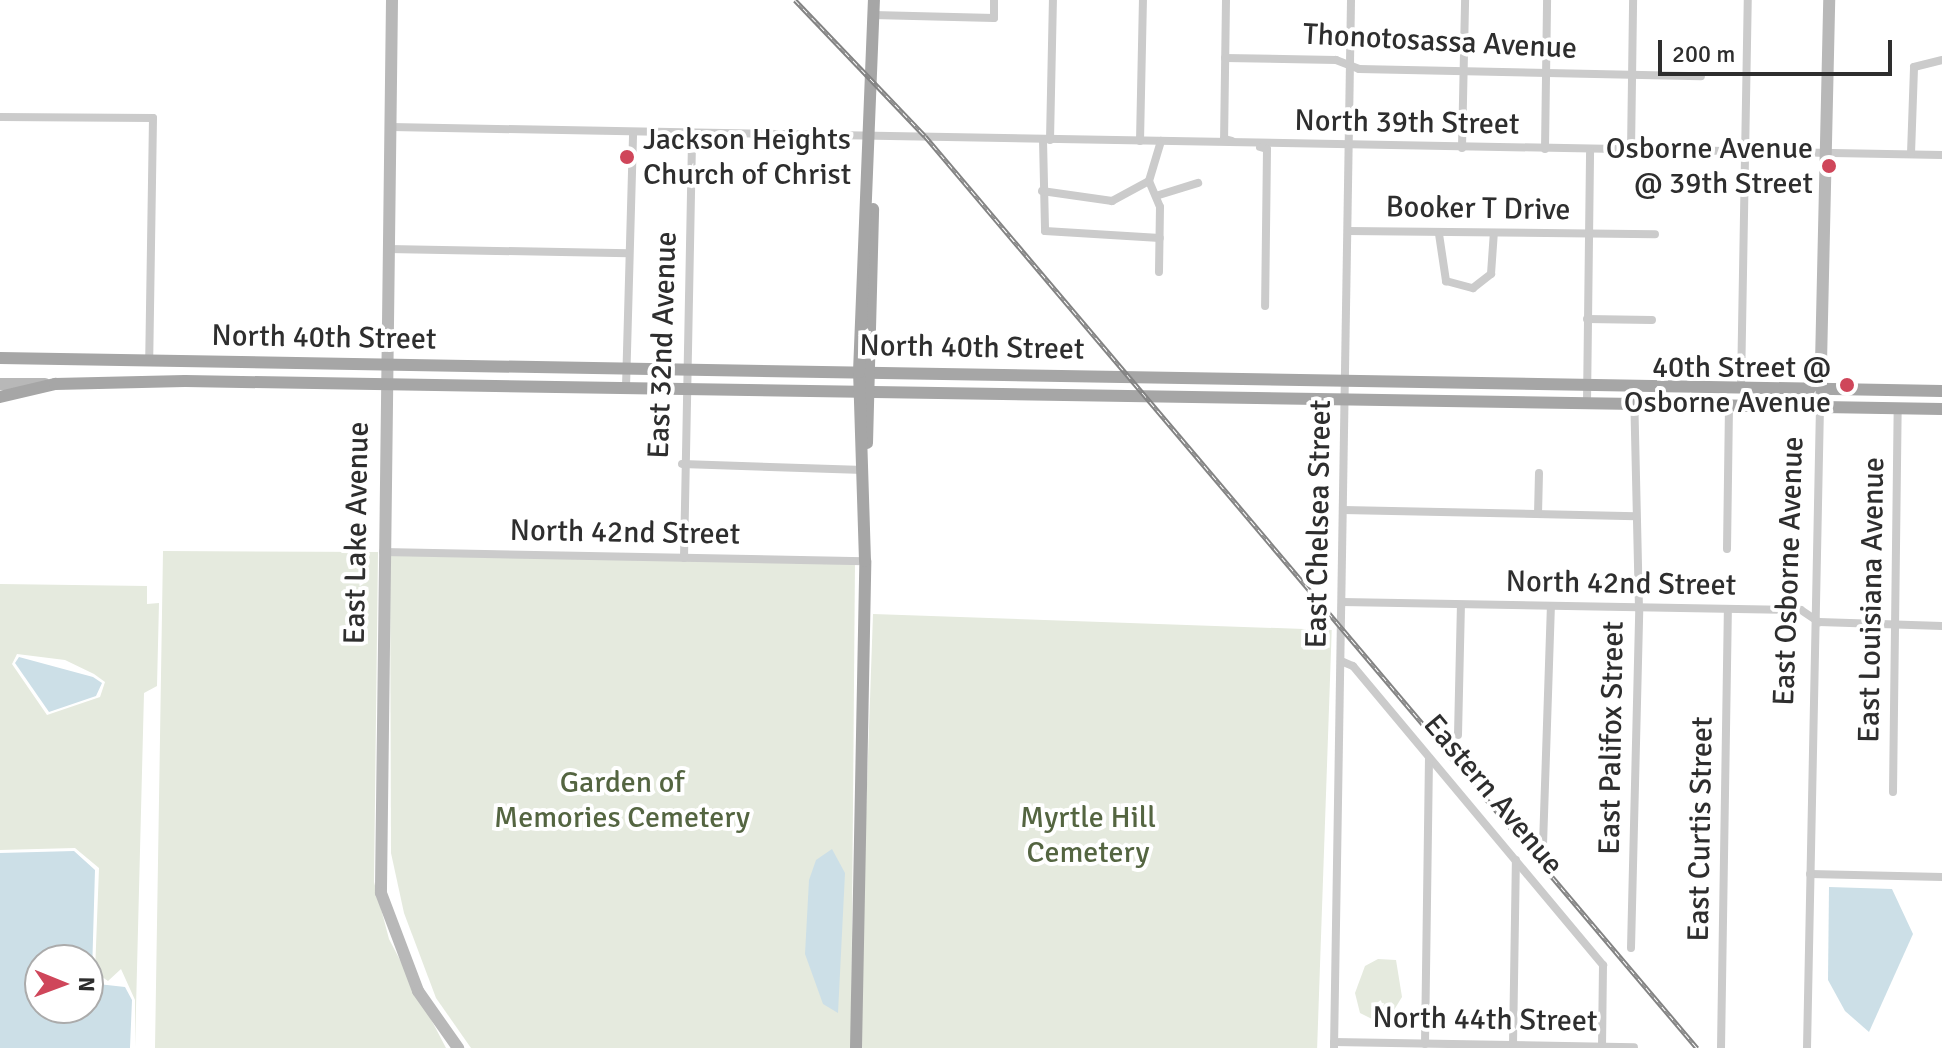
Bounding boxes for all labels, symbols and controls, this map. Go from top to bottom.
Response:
street label: Thonotosassa Avenue [1302,17,1578,67]
scale bar [1662,24,1896,74]
text: 200 m [1672,39,1735,69]
street label: North 39th Street [1294,103,1520,143]
place label: Jackson Heights Church of Christ [643,122,851,192]
place label: Osborne Avenue @ 39th Street [1606,131,1813,202]
marker: Jackson Heights Church of Christ [618,148,636,166]
marker: Osborne Avenue @ 39th Street [1820,157,1838,175]
street label: Booker T Drive [1385,189,1571,229]
street label: East 32nd Avenue [641,231,685,459]
street label: North 40th Street [211,318,437,358]
street label: North 40th Street [859,328,1085,368]
place label: 40th Street @ Osborne Avenue [1624,350,1831,420]
marker: 40th Street @ Osborne Avenue [1838,376,1856,394]
street label: East Chelsea Street [1299,399,1339,649]
street label: East Lake Avenue [337,421,377,645]
street label: East Osborne Avenue [1766,436,1812,706]
street label: East Louisiana Avenue [1852,457,1892,743]
street label: North 42nd Street [509,513,741,553]
street label: North 42nd Street [1505,564,1737,604]
street label: East Palifox Street [1592,621,1632,855]
street label: Eastern Avenue [1416,708,1570,882]
street label: East Curtis Street [1681,716,1721,942]
park label: Garden of Memories Cemetery [494,765,750,836]
park label: Myrtle Hill Cemetery [1020,800,1156,870]
north arrow [24,944,104,1024]
text: N [73,977,100,992]
street label: North 44th Street [1372,1000,1598,1040]

